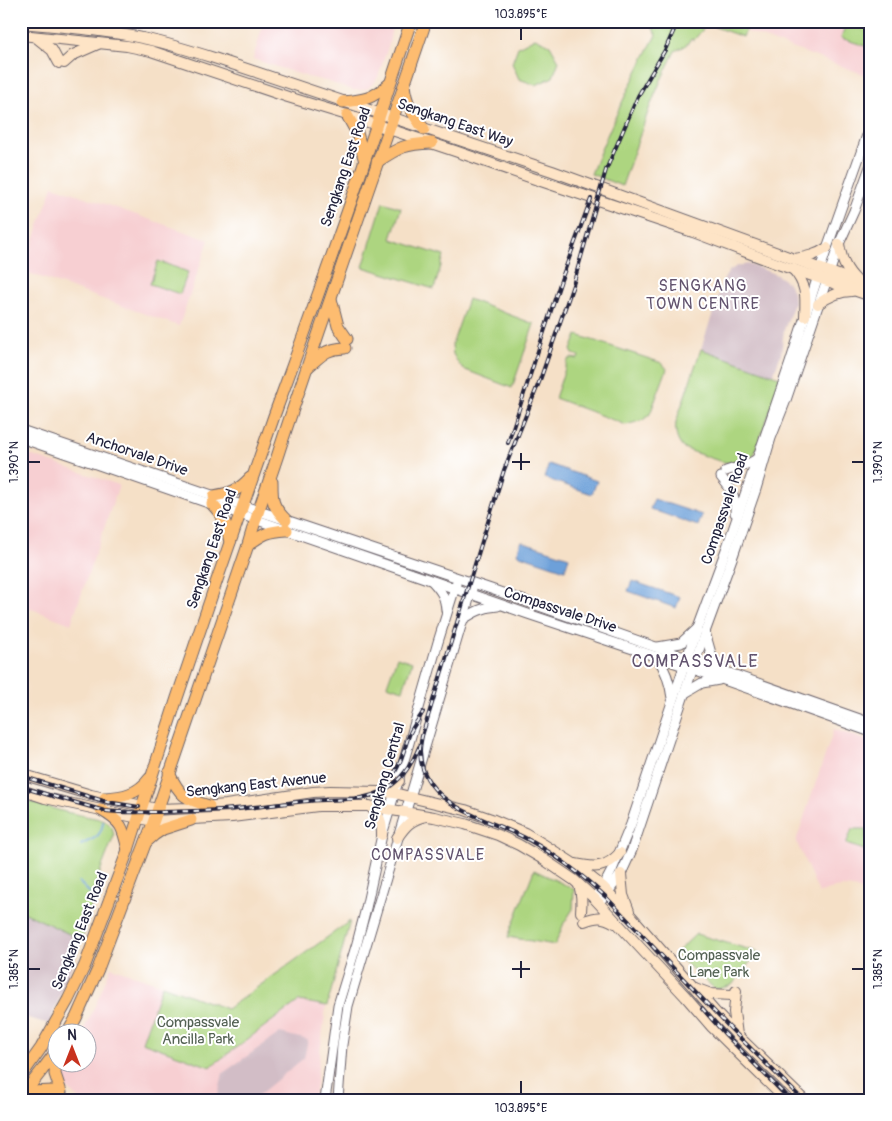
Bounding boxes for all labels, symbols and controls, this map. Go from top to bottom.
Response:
text: 103.895°E [495,7,547,22]
street label: Sengkang East Way [395,94,516,152]
street label: Sengkang East Road [317,104,375,230]
district label: SENGKANG TOWN CENTRE [646,276,760,314]
street label: Anchorvale Drive [84,428,191,480]
text: 1.390°N [7,441,22,483]
text: 1.390°N [871,441,886,483]
street label: Compassvale Road [697,451,753,567]
street label: Sengkang East Road [183,486,241,612]
street label: Compassvale Drive [501,583,619,637]
district label: COMPASSVALE [632,650,759,673]
street label: Sengkang Central [361,720,409,832]
street label: Sengkang East Avenue [185,768,328,802]
district label: COMPASSVALE [371,845,485,865]
street label: Sengkang East Road [48,869,112,993]
park label: Compassvale Lane Park [678,946,761,982]
text: 1.385°N [7,949,22,989]
text: 1.385°N [871,949,886,989]
park label: Compassvale Ancilla Park [157,1013,240,1049]
north arrow [48,1024,98,1074]
text: N [67,1027,77,1044]
text: 103.895°E [495,1101,547,1116]

